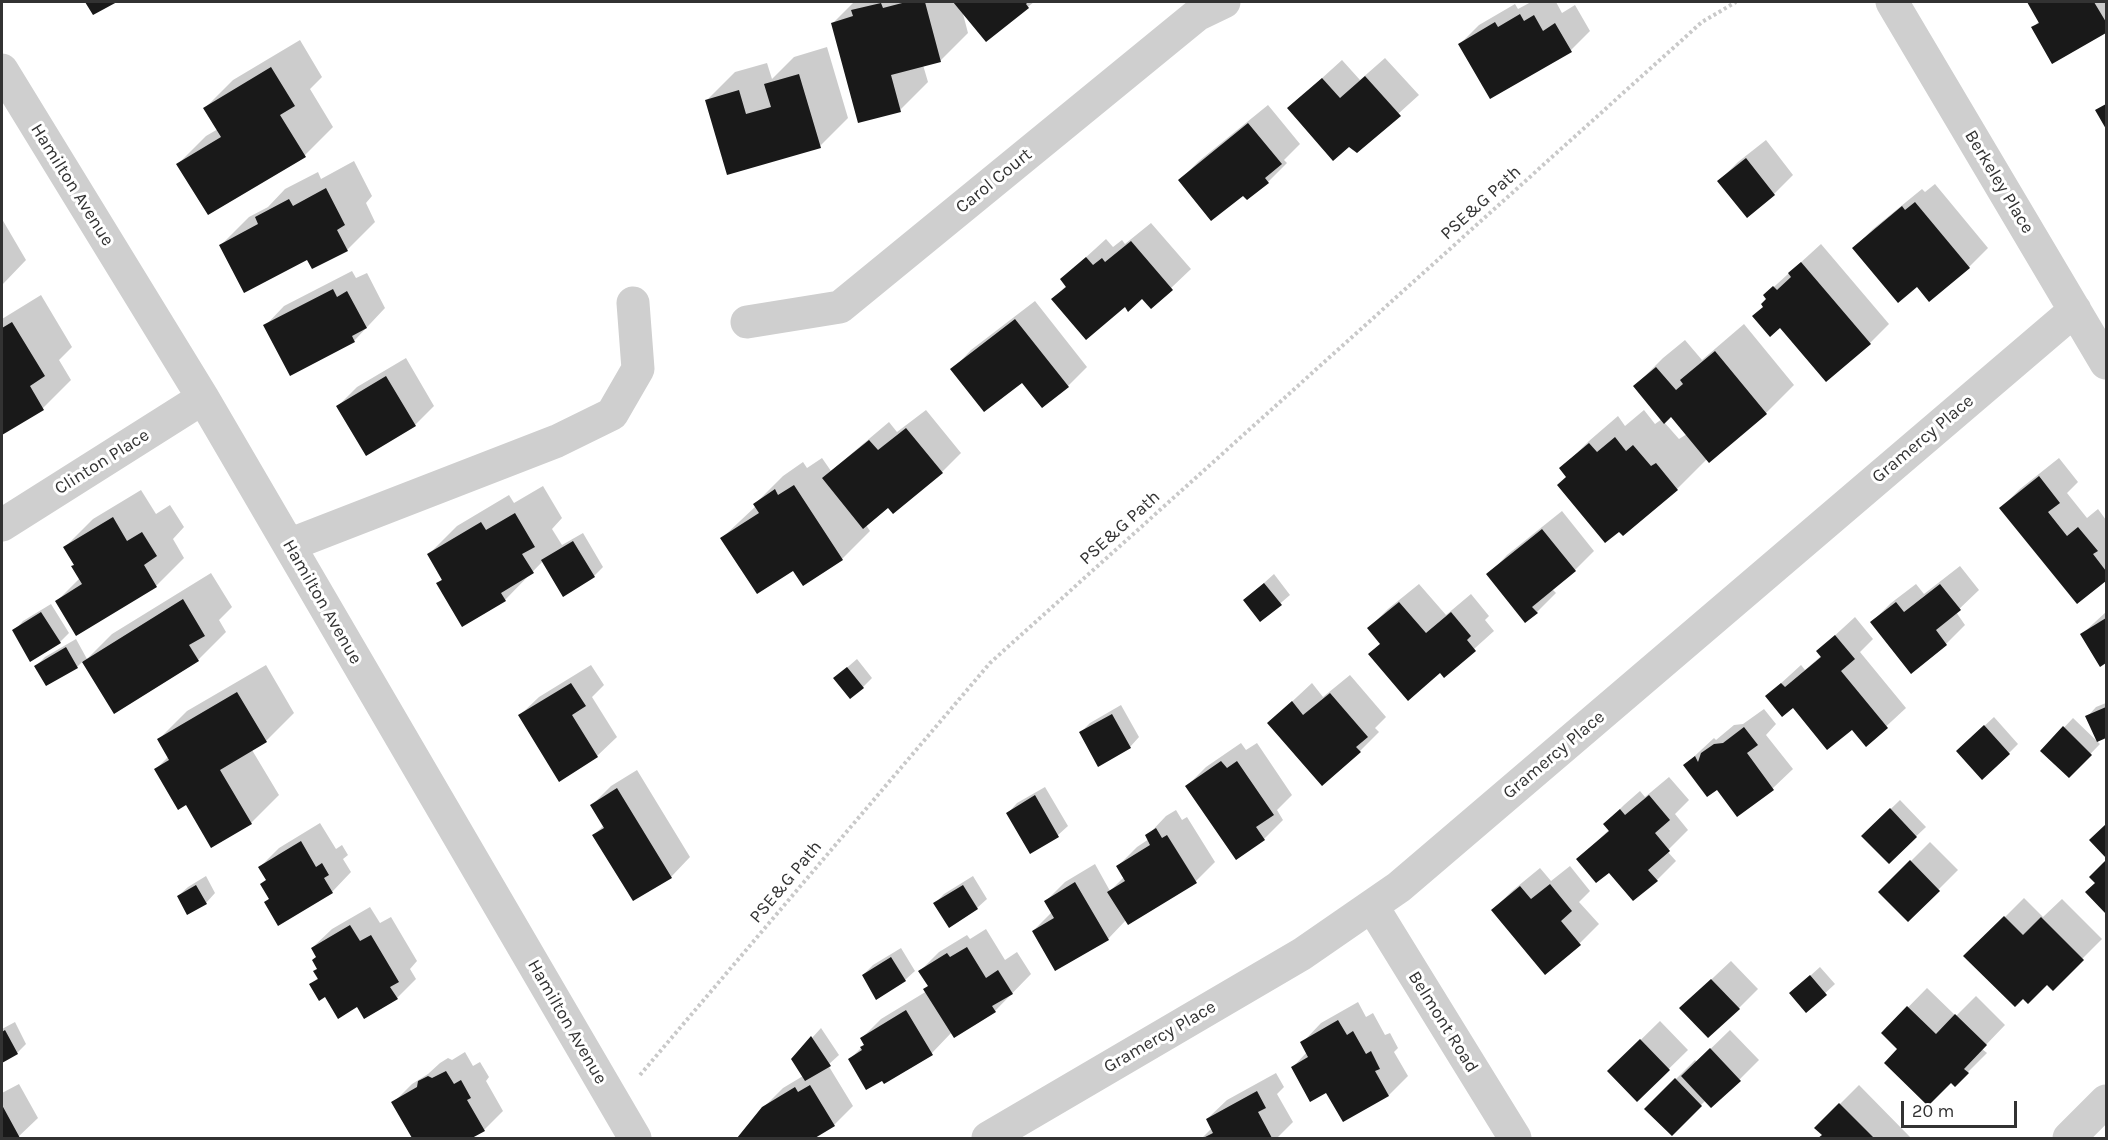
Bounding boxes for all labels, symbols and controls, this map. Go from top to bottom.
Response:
street label: Hamilton Avenue [26,120,118,250]
street label: Berkeley Place [1960,126,2038,238]
street label: Carol Court [952,144,1036,218]
street label: PSE&G Path [1436,161,1526,245]
street label: Gramercy Place [1868,390,1978,488]
street label: Clinton Place [51,424,153,500]
street label: PSE&G Path [1075,486,1165,570]
street label: Hamilton Avenue [278,536,366,668]
street label: Gramercy Place [1499,706,1609,804]
street label: PSE&G Path [745,836,827,928]
street label: Hamilton Avenue [523,956,611,1088]
street label: Belmont Road [1403,967,1483,1077]
street label: Gramercy Place [1100,996,1220,1078]
scale bar [1904,1089,2020,1127]
text: 20 m [1912,1100,1954,1122]

